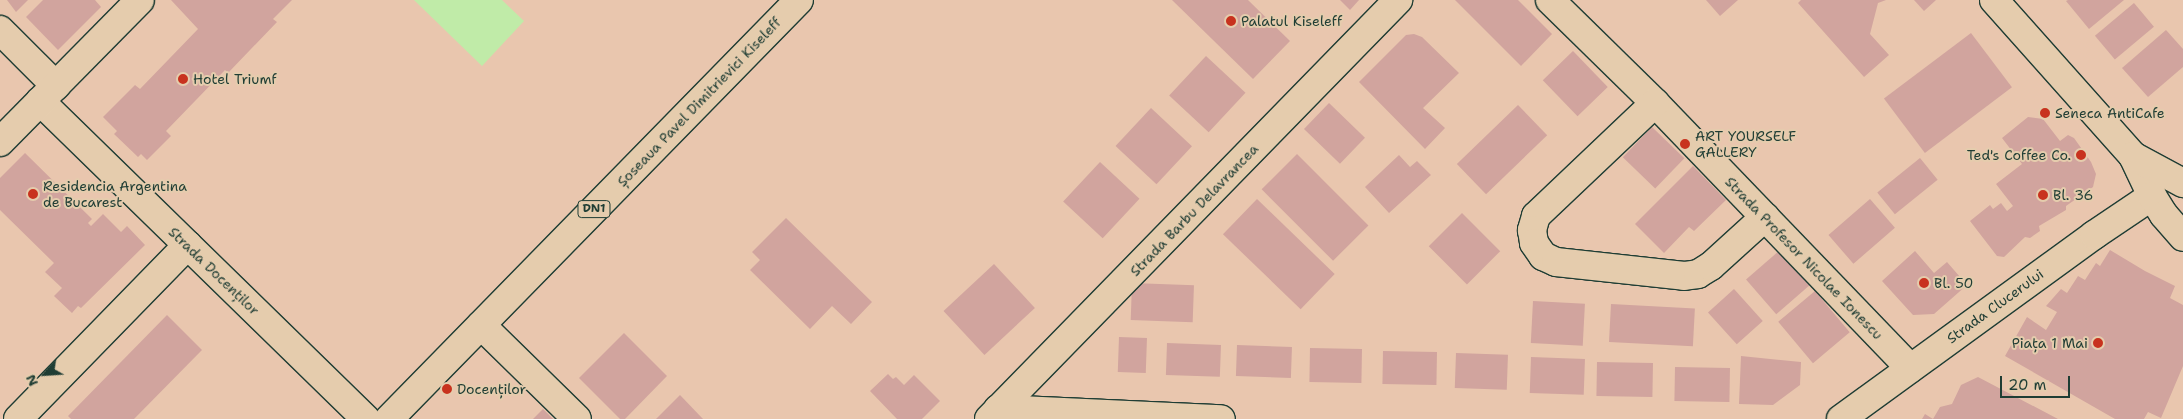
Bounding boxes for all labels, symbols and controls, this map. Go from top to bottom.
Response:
place label: Palatul Kiseleff [1241,13,1342,29]
street label: Șoseaua Pavel Dimitrievici Kiseleff [614,14,784,190]
marker: Palatul Kiseleff [1225,15,1237,27]
place label: Hotel Triumf [193,71,277,87]
marker: Hotel Triumf [177,73,189,85]
place label: Seneca AntiCafe [2055,105,2165,121]
marker: Seneca AntiCafe [2039,107,2051,119]
place label: ART YOURSELF GALLERY [1695,128,1796,160]
marker: ART YOURSELF GALLERY [1679,138,1691,150]
street label: Strada Barbu Delavrancea [1126,140,1262,280]
place label: Ted's Coffee Co. [1967,147,2071,163]
marker: Ted's Coffee Co. [2075,149,2087,161]
street label: Strada Profesor Nicolae Ionescu [1722,173,1886,343]
place label: Residencia Argentina de Bucarest [43,178,187,210]
place label: Bl. 36 [2053,187,2093,203]
marker: Residencia Argentina de Bucarest [27,188,39,200]
marker: Bl. 36 [2037,189,2049,201]
road number: DN1 [576,200,612,218]
street label: Strada Docenților [165,223,263,319]
street label: Strada Clucerului [1943,265,2047,347]
place label: Bl. 50 [1934,275,1973,291]
marker: Bl. 50 [1918,277,1930,289]
place label: Piața 1 Mai [2012,335,2088,351]
marker: Piața 1 Mai [2092,337,2104,349]
north arrow [20,349,70,399]
scale bar [2003,366,2073,398]
text: N [21,372,42,390]
text: 20 m [2008,375,2047,395]
place label: Docenților [457,381,526,397]
marker: Docenților [441,383,453,395]

